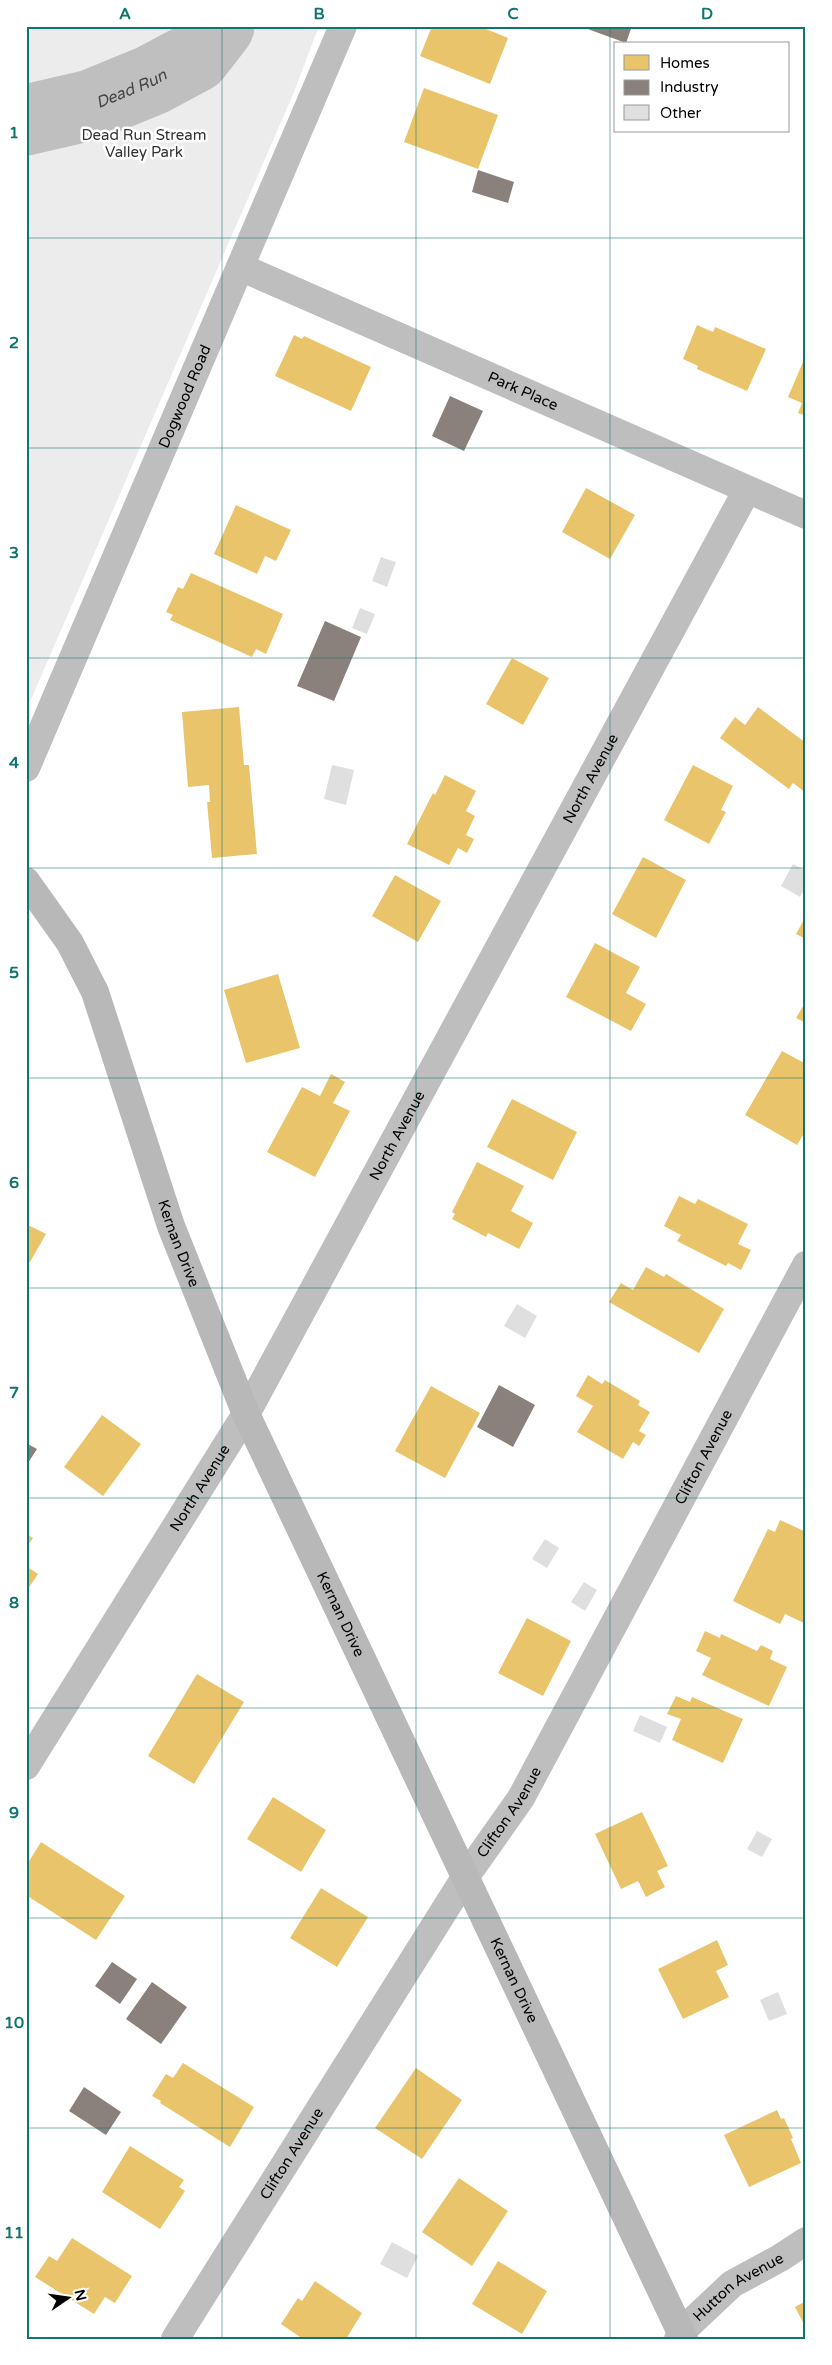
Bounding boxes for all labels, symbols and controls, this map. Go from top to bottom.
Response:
text: A [119,4,131,24]
text: B [313,4,325,24]
text: C [507,4,519,24]
text: D [701,4,713,24]
legend [614,42,790,132]
text: Homes [660,54,710,72]
water label: Dead Run [93,64,171,113]
text: Industry [660,78,719,96]
text: Other [660,104,702,122]
text: 1 [9,123,19,143]
park label: Dead Run Stream Valley Park [82,126,206,161]
text: 2 [9,333,19,353]
street label: Dogwood Road [155,342,215,451]
street label: Park Place [485,368,561,414]
text: 3 [9,543,19,563]
street label: North Avenue [559,731,622,826]
text: 4 [9,753,19,773]
text: 5 [9,963,19,983]
street label: North Avenue [365,1088,429,1183]
text: 6 [9,1173,19,1193]
street label: Kernan Drive [154,1198,203,1290]
text: 7 [9,1383,19,1403]
street label: Clifton Avenue [671,1406,736,1508]
street label: North Avenue [166,1441,234,1535]
street label: Kernan Drive [313,1569,369,1660]
text: 8 [9,1593,19,1613]
street label: Clifton Avenue [473,1764,545,1861]
text: 9 [9,1803,19,1823]
street label: Kernan Drive [486,1935,542,2026]
text: 10 [4,2013,24,2033]
street label: Clifton Avenue [256,2104,327,2203]
text: 11 [4,2223,24,2243]
street label: Hutton Avenue [689,2249,787,2325]
north arrow [42,2272,92,2322]
text: N [71,2288,90,2303]

